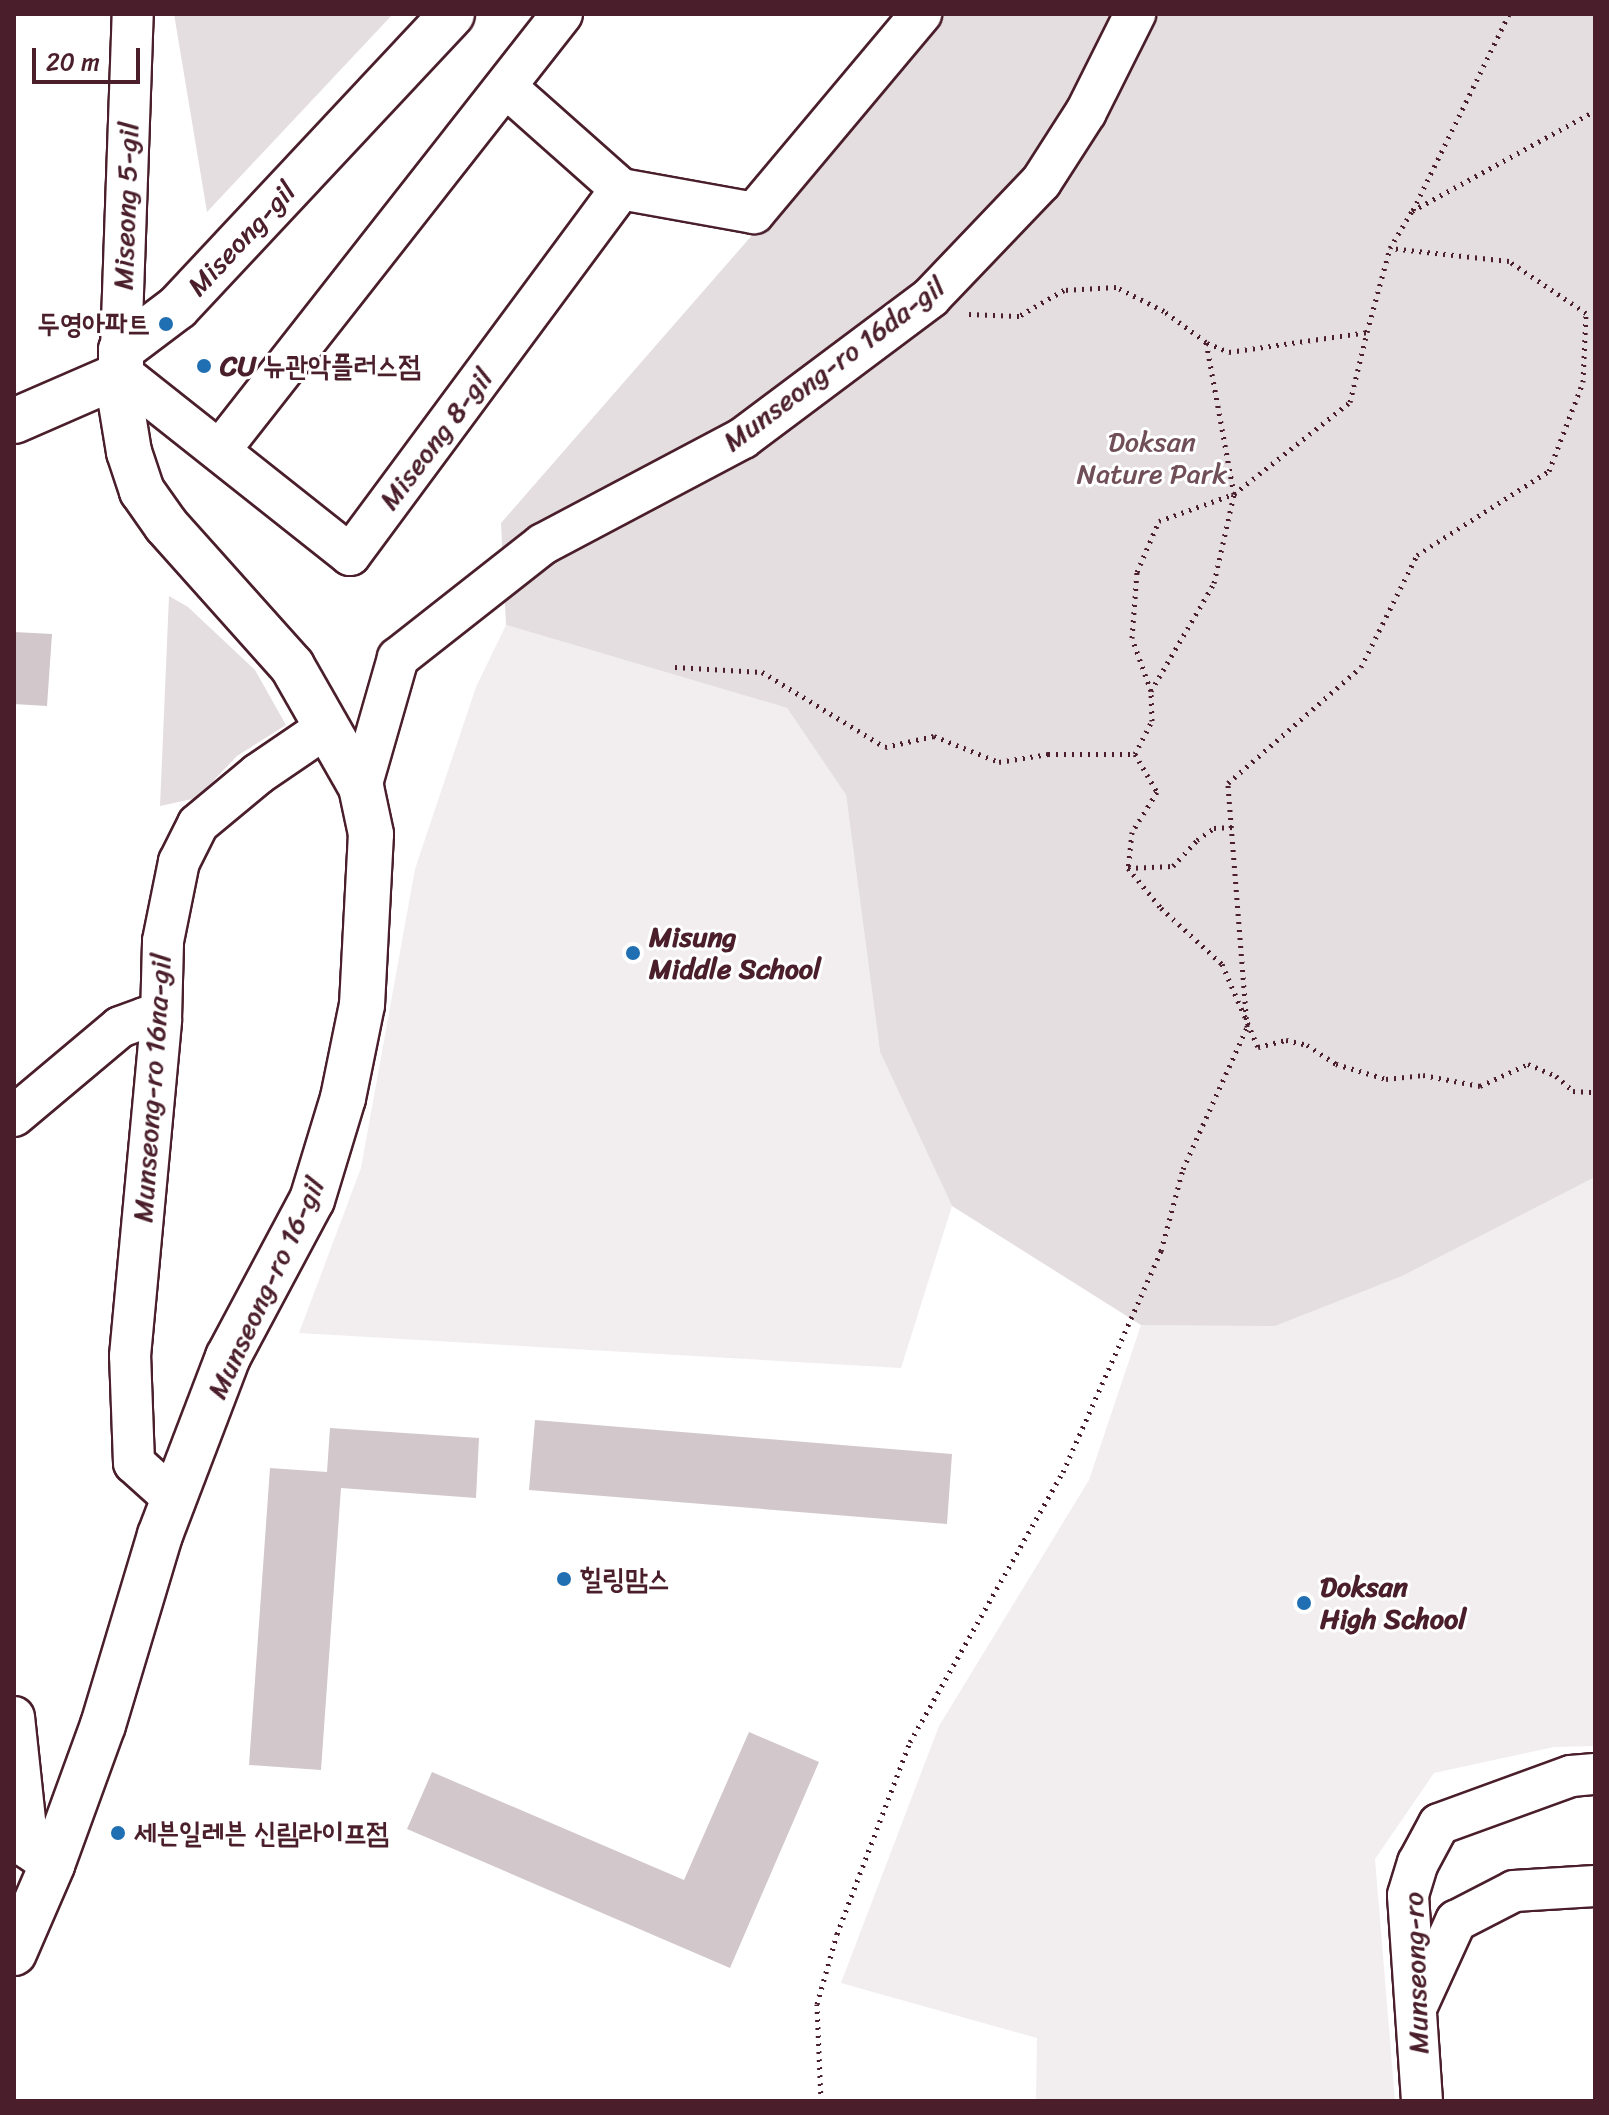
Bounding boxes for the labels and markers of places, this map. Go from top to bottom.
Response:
place label: 두영아파트 [37,307,150,341]
marker: 두영아파트 [157,315,175,333]
place label: CU 뉴관악플러스점 [220,349,421,383]
marker: CU 뉴관악플러스점 [195,357,213,375]
place label: Misung Middle School [649,920,821,986]
marker: Misung Middle School [624,944,642,962]
place label: 힐링맘스 [580,1562,670,1596]
marker: 힐링맘스 [555,1570,573,1588]
place label: Doksan High School [1320,1570,1466,1636]
marker: Doksan High School [1295,1594,1313,1612]
place label: 세븐일레븐 신림라이프점 [134,1816,389,1850]
marker: 세븐일레븐 신림라이프점 [109,1824,127,1842]

